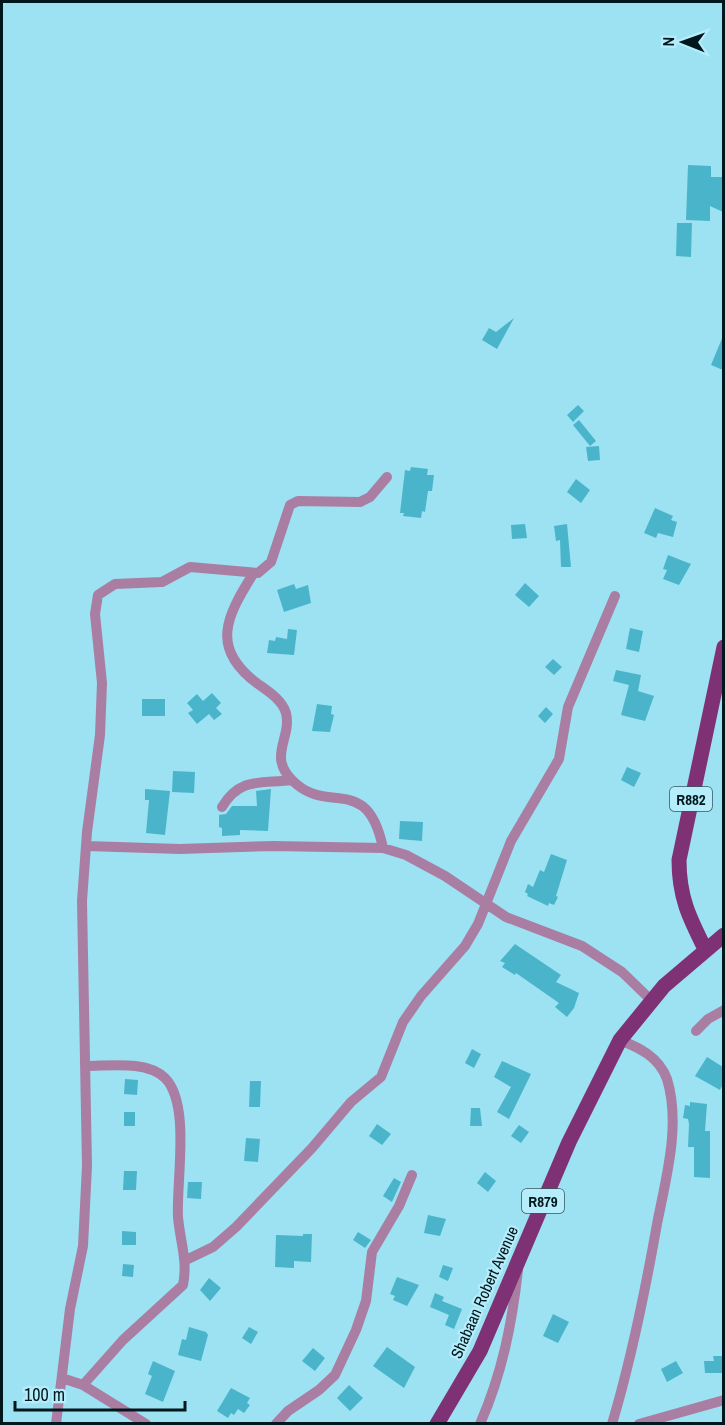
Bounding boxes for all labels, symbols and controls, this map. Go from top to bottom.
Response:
north arrow [653,12,713,72]
text: N [657,37,679,47]
road number: R882 [670,787,712,811]
road number: R879 [522,1189,564,1213]
street label: Shabaan Robert Avenue [445,1222,523,1362]
scale bar [15,1374,184,1412]
text: 100 m [24,1382,65,1407]

